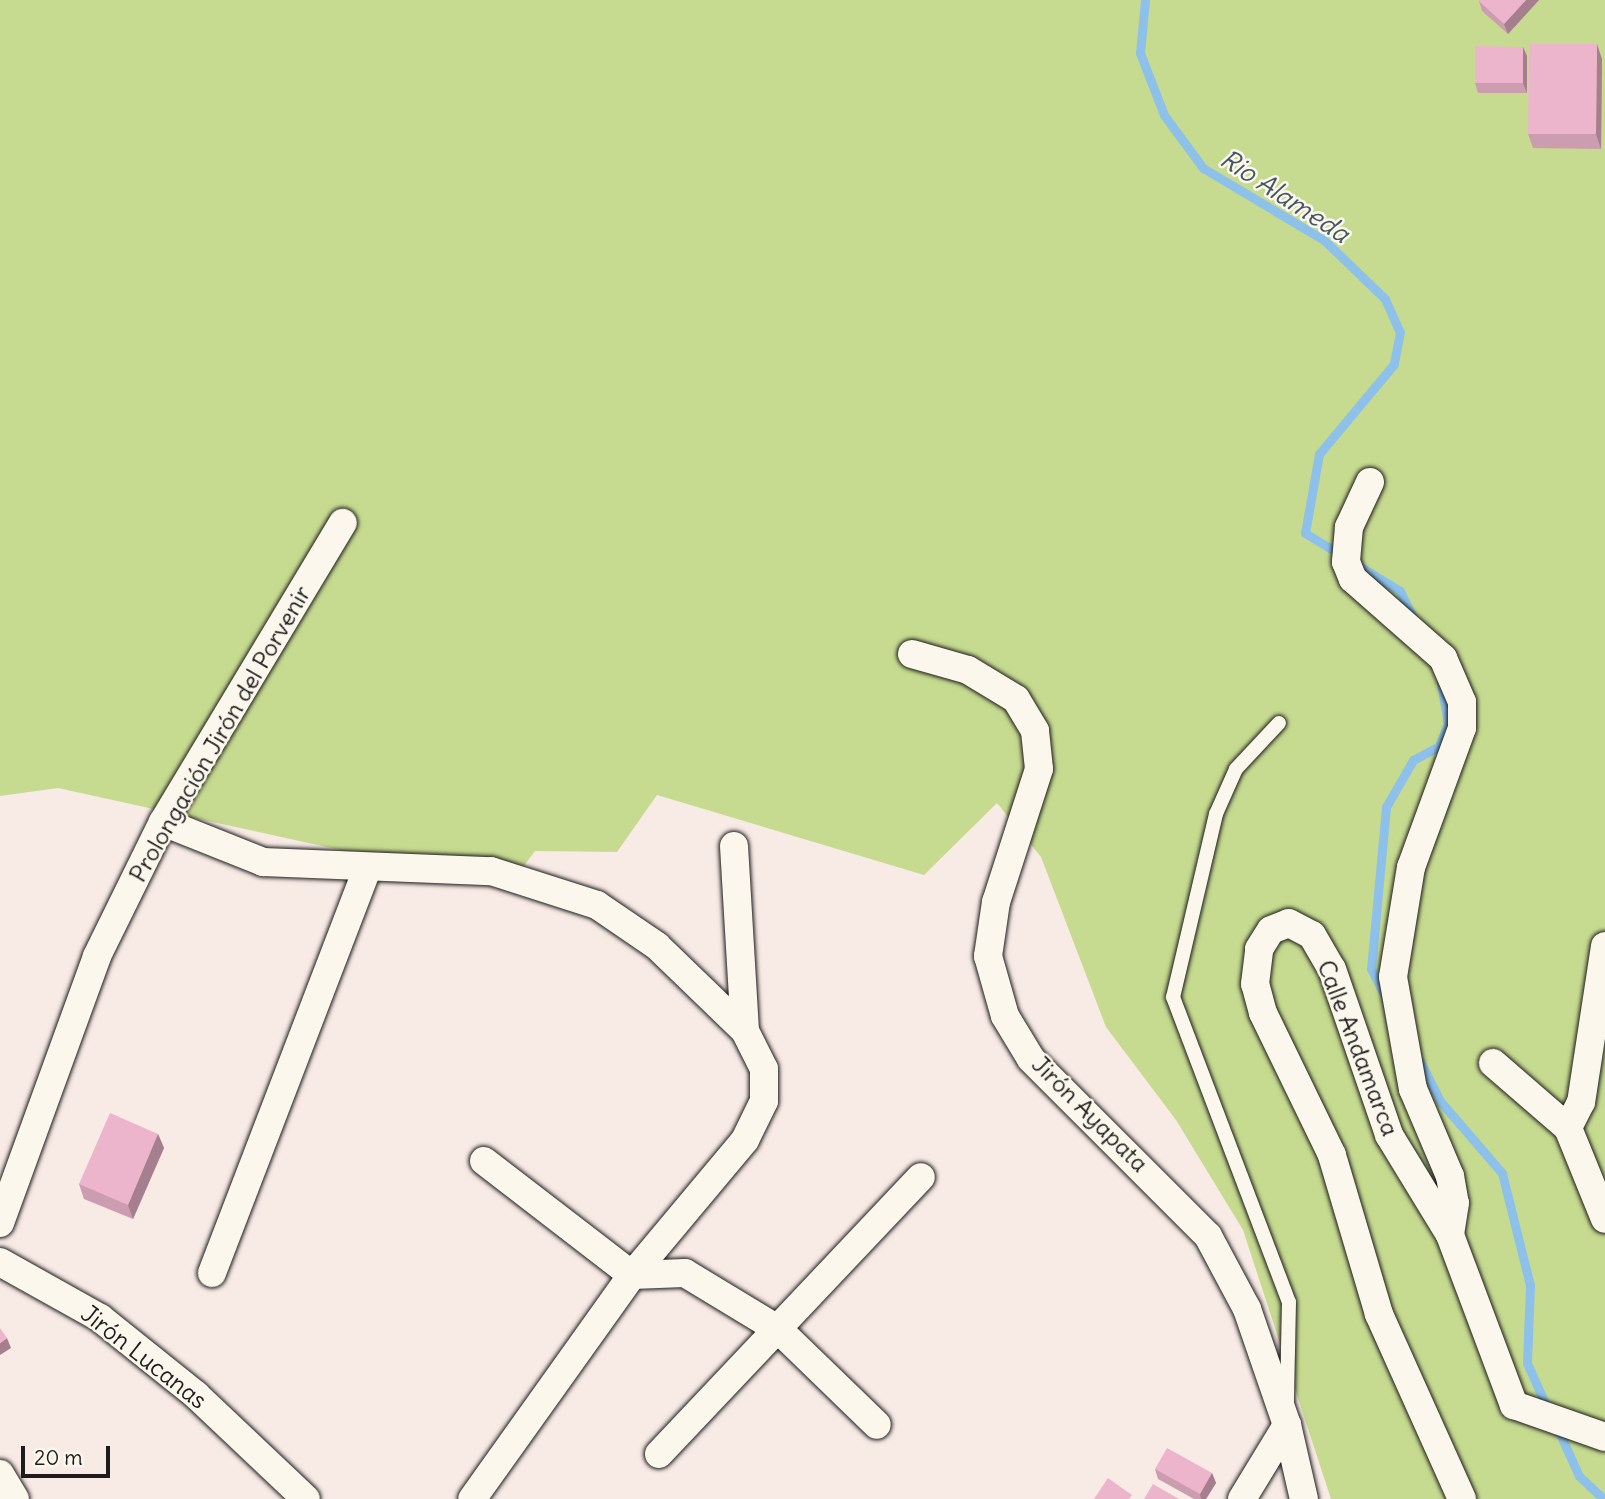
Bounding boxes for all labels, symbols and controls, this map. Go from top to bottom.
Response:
water label: Rio Alameda [1215,143,1355,249]
street label: Prolongación Jirón del Porvenir [123,581,317,887]
street label: Calle Andamarca [1311,956,1405,1140]
street label: Jirón Ayapata [1026,1050,1154,1178]
street label: Jirón Lucanas [75,1299,213,1415]
scale bar [24,1432,114,1476]
text: 20 m [34,1444,83,1471]

